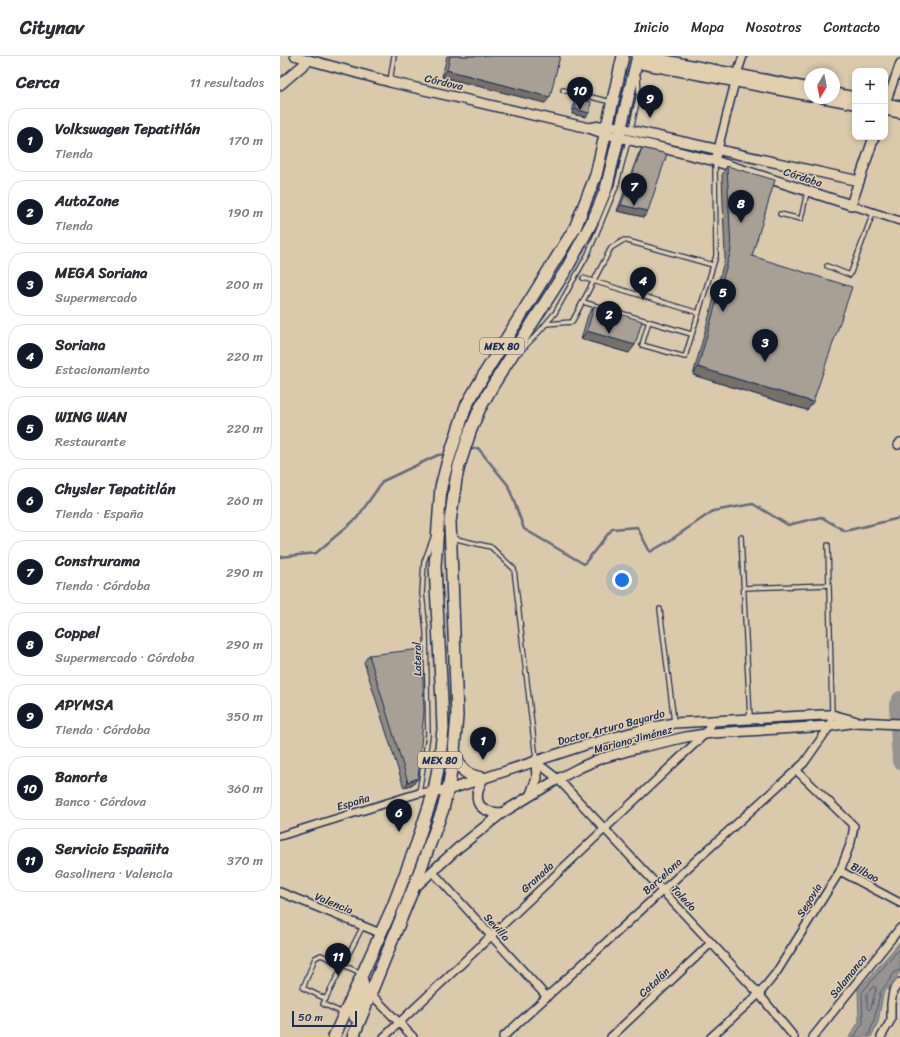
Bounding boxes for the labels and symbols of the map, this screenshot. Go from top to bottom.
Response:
north arrow [804,68,840,104]
street label: Córdova [423,69,465,96]
pin: 10 [567,77,593,110]
pin: 9 [637,85,663,118]
street label: Córdoba [781,162,825,193]
pin: 7 [621,173,647,206]
pin: 8 [728,190,754,223]
pin: 4 [630,267,656,300]
pin: 5 [710,279,736,312]
pin: 2 [596,301,622,334]
pin: 3 [752,329,778,362]
road number: MEX 80 [480,338,524,354]
your location [612,570,632,590]
street label: Lateral [408,641,427,676]
street label: Doctor Arturo Bayardo [555,704,667,751]
street label: Mariano Jiménez [592,720,675,759]
pin: 1 [470,727,496,760]
road number: MEX 80 [418,752,462,768]
street label: España [334,788,373,817]
pin: 6 [386,799,412,832]
street label: Barcelona [638,853,687,900]
street label: Granada [516,857,559,898]
street label: Bilbao [847,857,883,888]
street label: Segovia [791,879,828,921]
street label: Toledo [666,881,701,916]
street label: Valencia [312,887,356,920]
street label: Sevilla [479,909,515,946]
pin: 11 [325,943,351,976]
street label: Salamanca [825,950,872,1003]
street label: Catalán [634,963,674,1002]
scale bar [292,1009,357,1028]

